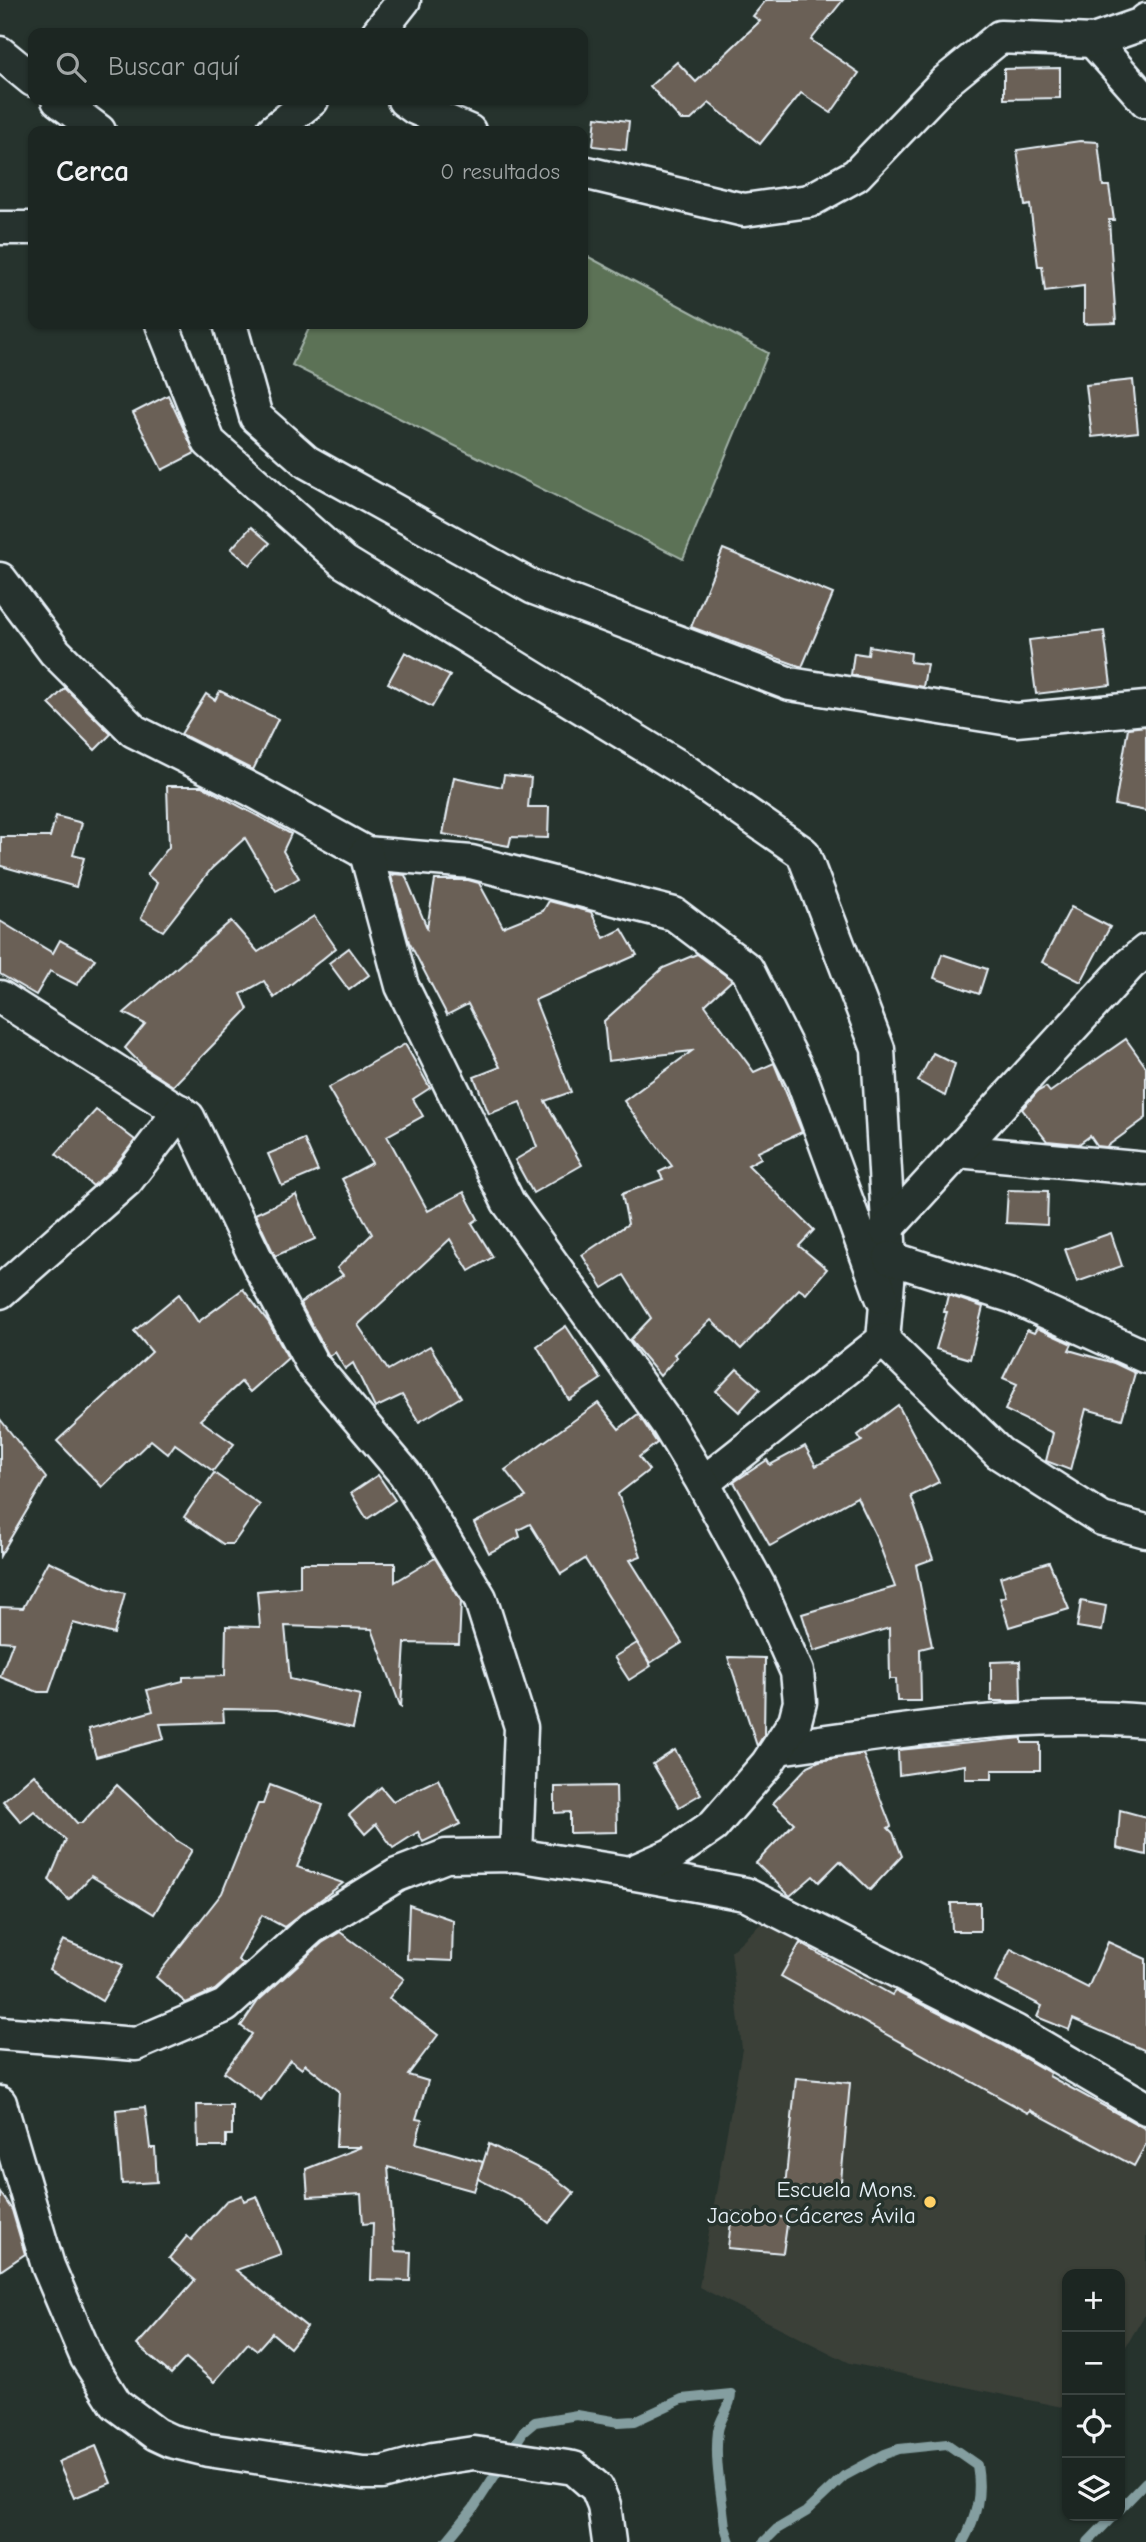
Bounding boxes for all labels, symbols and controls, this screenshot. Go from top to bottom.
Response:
search box [28,28,588,105]
icon: search [52,48,90,86]
text: Buscar aquí [108,52,239,82]
text: Cerca [56,154,129,189]
text: 0 resultados [440,158,560,185]
place label: Escuela Mons. Jacobo Cáceres Ávila [707,2176,916,2229]
marker: Escuela Mons. Jacobo Cáceres Ávila [922,2194,938,2210]
map controls [1062,2269,1125,2521]
button: + [1062,2269,1125,2332]
button: − [1062,2332,1125,2395]
button: locate [1062,2395,1125,2458]
button: layers [1062,2458,1125,2521]

